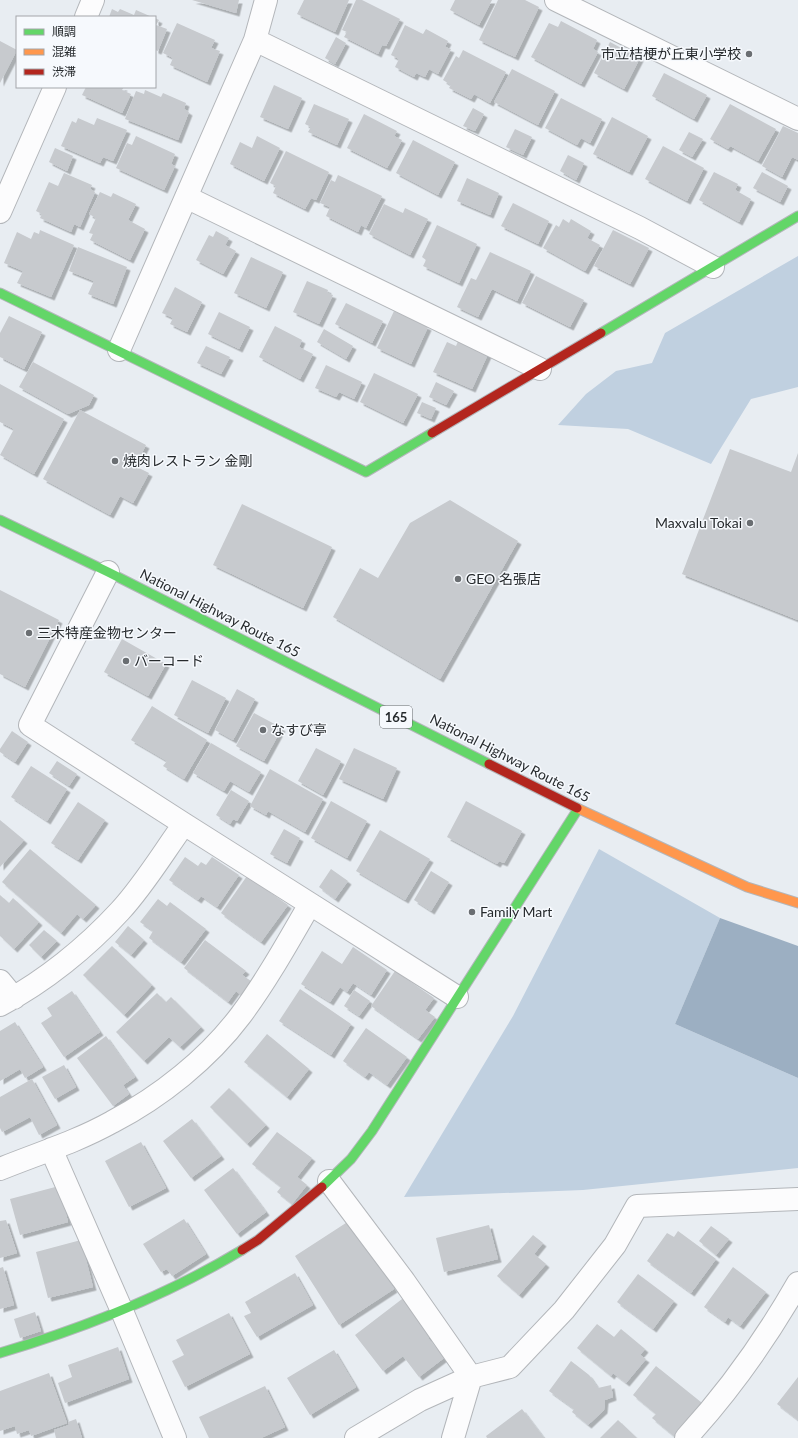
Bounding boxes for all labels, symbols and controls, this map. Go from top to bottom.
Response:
legend [16,16,156,88]
text: 順調 [52,24,76,39]
text: 混雑 [52,44,76,59]
place label: 市立桔梗が丘東小学校 [601,45,741,62]
marker: 市立桔梗が丘東小学校 [744,49,754,59]
text: 渋滞 [52,64,76,79]
place label: 焼肉レストラン 金剛 [123,452,253,469]
marker: 焼肉レストラン 金剛 [110,456,120,466]
place label: Maxvalu Tokai [655,514,742,531]
marker: Maxvalu Tokai [745,518,755,528]
street label: National Highway Route 165 [137,565,303,660]
place label: GEO 名張店 [466,570,541,587]
marker: GEO 名張店 [453,574,463,584]
place label: 三木特産金物センター [37,624,177,641]
marker: 三木特産金物センター [24,628,34,638]
place label: バーコード [134,652,204,669]
marker: バーコード [121,656,131,666]
road number: 165 [380,706,412,728]
street label: National Highway Route 165 [427,710,593,805]
place label: なすび亭 [271,721,327,738]
marker: なすび亭 [258,725,268,735]
place label: Family Mart [480,903,552,920]
marker: Family Mart [467,907,477,917]

